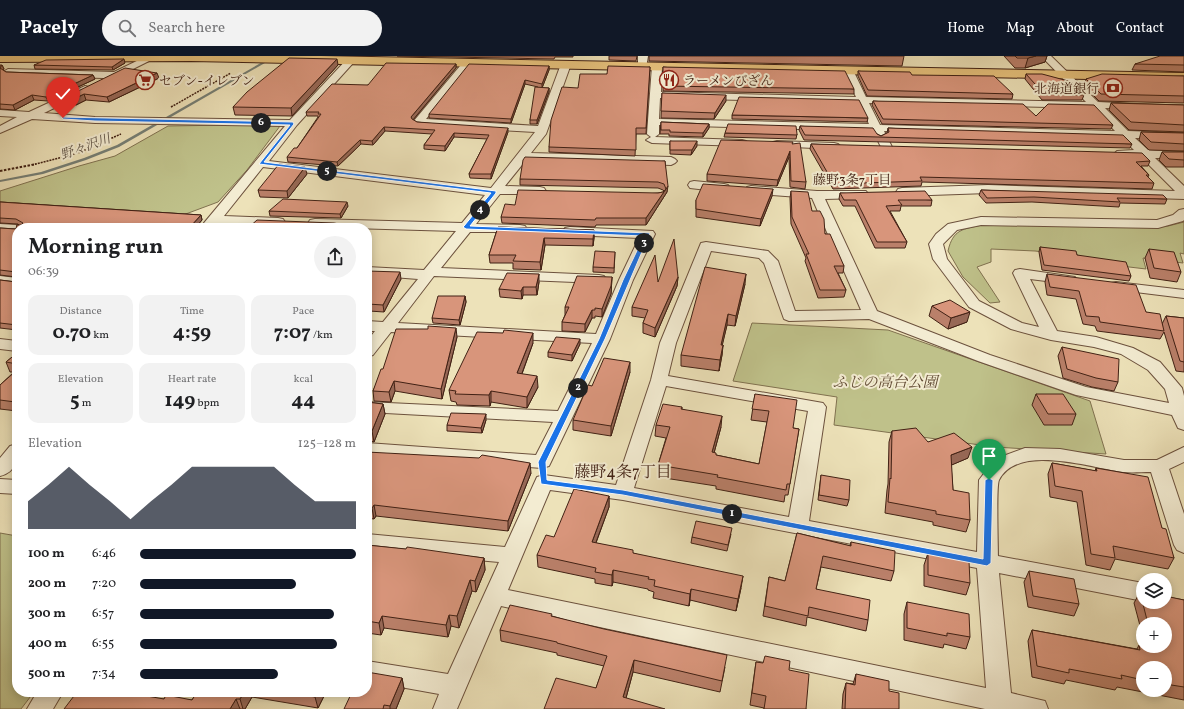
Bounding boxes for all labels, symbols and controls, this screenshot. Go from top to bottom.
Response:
search box [102,10,382,46]
text: Pacely [20,15,78,41]
icon: search [116,17,138,39]
text: Search here [148,18,225,39]
text: Home [947,19,984,38]
text: Map [1006,19,1034,38]
text: About [1056,19,1094,38]
text: Contact [1116,19,1164,38]
supermarket icon: セブン-イレブン [134,69,156,91]
restaurant icon: ラーメンびざん [658,69,680,91]
place label: セブン-イレブン [159,73,254,91]
place label: ラーメンびざん [683,73,773,91]
pin [46,77,80,118]
bank icon: 北海道銀行 [1102,77,1124,99]
place label: 北海道銀行 [1034,81,1099,99]
icon: check [52,83,74,105]
pin: 6 [251,113,271,133]
text: 6 [258,115,264,130]
water label: 野々沢川 [58,130,115,165]
pin: 5 [317,161,337,181]
text: 5 [324,163,330,178]
district label: 藤野3条7丁目 [813,172,891,190]
pin: 4 [470,200,490,220]
text: 4 [477,202,483,217]
text: Morning run [28,232,163,263]
pin: 3 [634,233,654,253]
text: 3 [641,235,647,250]
button: share [314,236,356,278]
text: 06:39 [28,263,59,281]
text: Distance [60,304,102,319]
text: Time [180,304,204,319]
text: Pace [292,304,314,319]
text: 0.70 [52,319,91,347]
text: 4:59 [173,319,211,347]
text: 7:07 [274,319,311,347]
text: km [91,328,109,343]
text: /km [311,328,333,343]
text: Elevation [58,372,104,387]
text: Heart rate [168,372,216,387]
text: kcal [294,372,313,387]
park label: ふじの高台公園 [832,373,940,394]
pin: 2 [568,378,588,398]
text: 2 [575,380,581,395]
text: 5 [70,387,80,415]
text: 149 [165,387,195,415]
text: 44 [291,387,315,415]
text: m [80,396,91,411]
text: bpm [195,396,219,411]
text: Elevation [28,435,82,453]
text: 125–128 m [298,435,356,453]
pin [972,439,1006,480]
icon: arrive [978,445,1000,467]
district label: 藤野4条7丁目 [574,462,672,484]
pin: 1 [722,504,742,524]
text: 1 [730,506,734,521]
text: 100 m [28,545,65,563]
text: 6:46 [92,545,116,563]
map controls [1136,573,1172,697]
button: layers [1136,573,1172,609]
text: 200 m [28,575,66,593]
text: 7:20 [92,575,116,593]
text: 300 m [28,605,66,623]
text: 6:57 [92,605,114,623]
button: + [1136,617,1172,653]
text: 400 m [28,635,67,653]
text: 6:55 [92,635,114,653]
button: − [1136,661,1172,697]
text: 500 m [28,665,65,683]
text: 7:34 [92,665,116,683]

